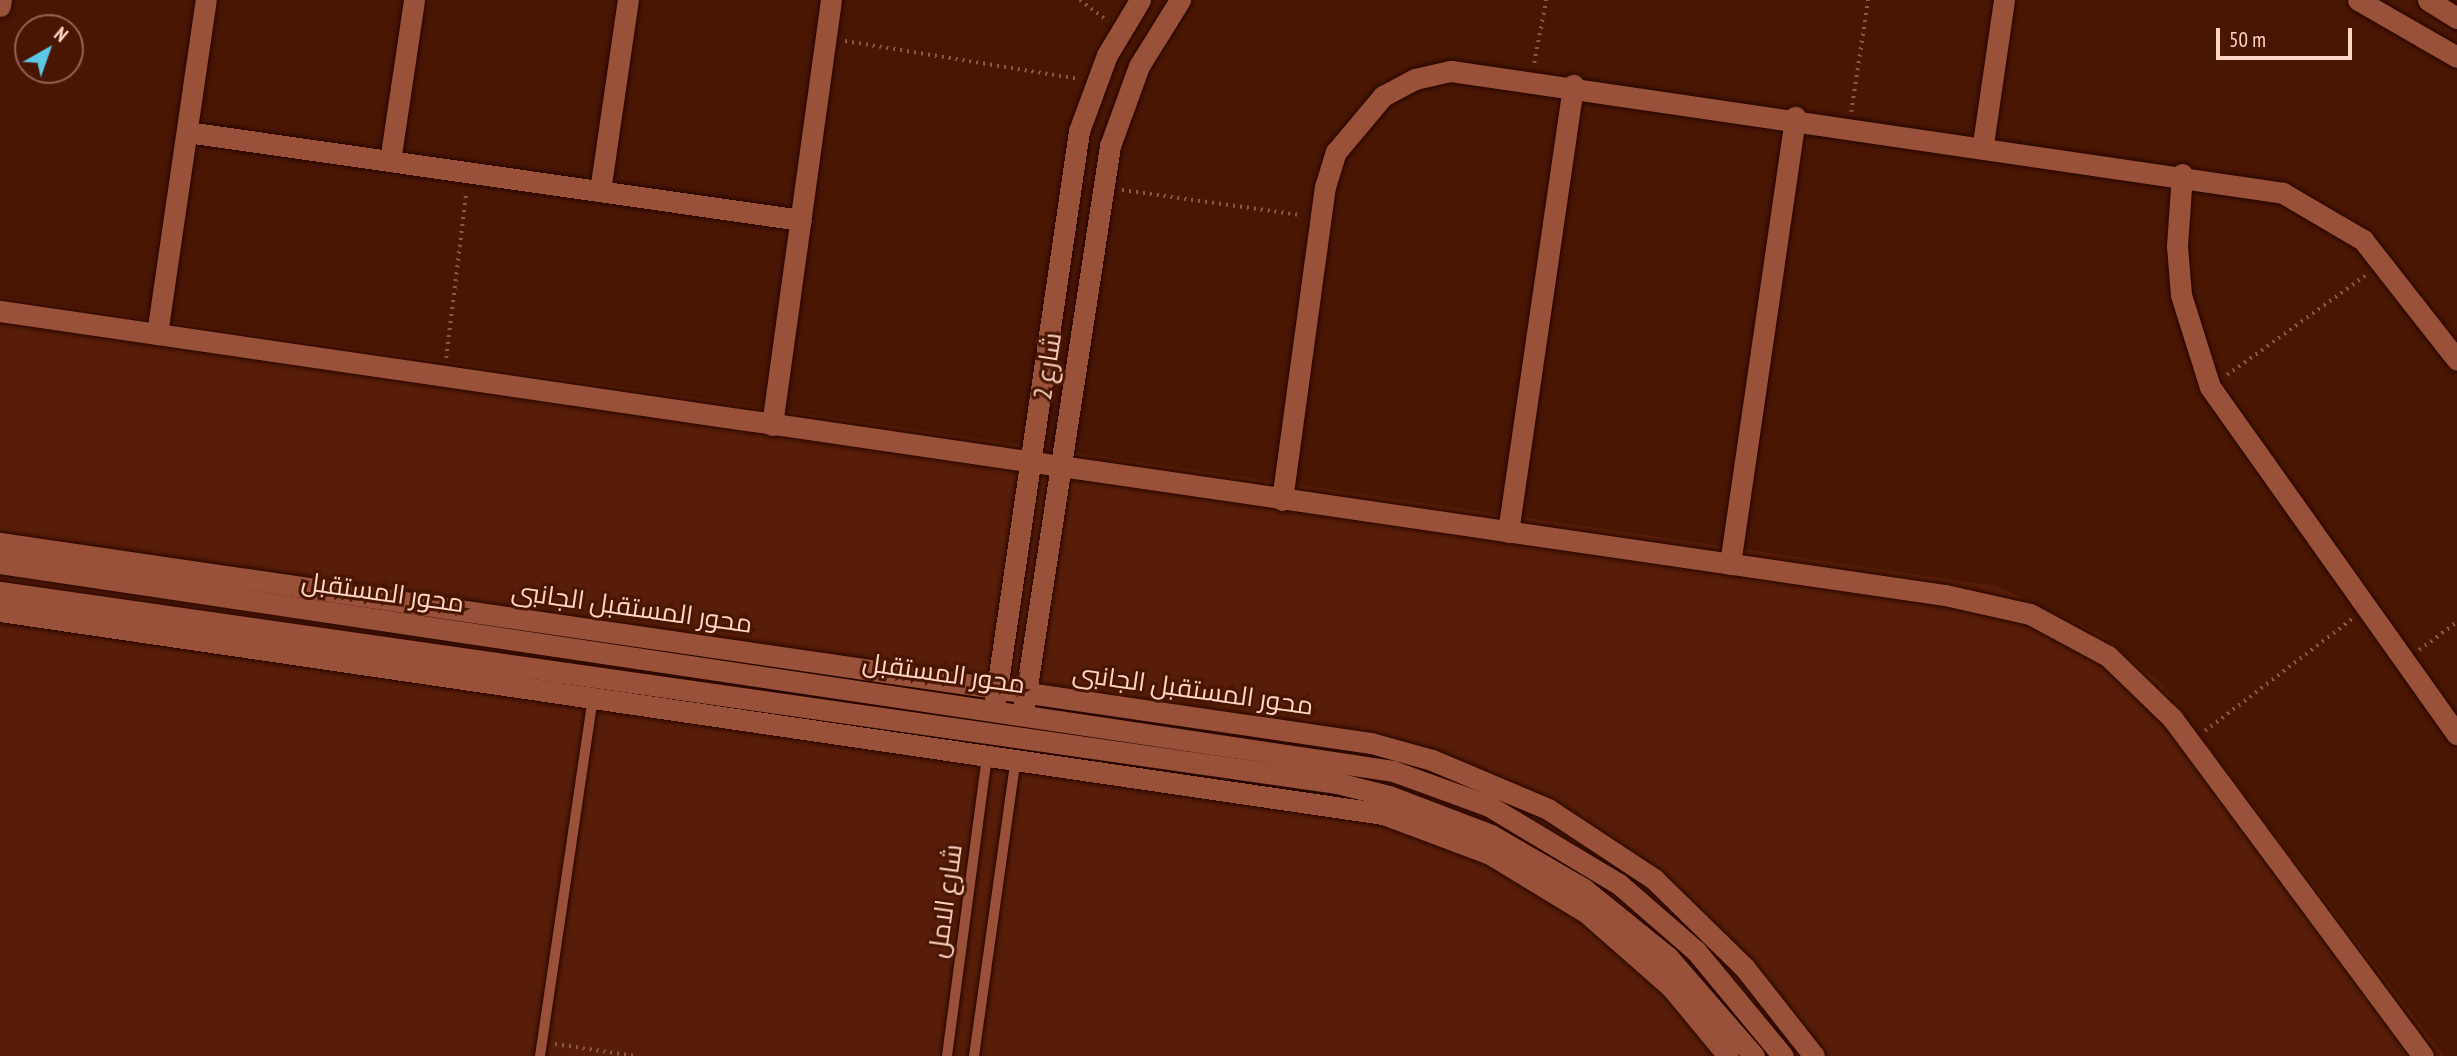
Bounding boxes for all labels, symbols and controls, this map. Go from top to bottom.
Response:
north arrow [14,14,84,84]
scale bar [2219,14,2356,58]
text: N [50,22,73,47]
text: 50 m [2229,26,2266,53]
street label: شارع 2 [1026,330,1068,402]
street label: محور المستقبل [300,565,466,619]
street label: محور المستقبل الجانبى [510,575,754,639]
street label: محور المستقبل [861,646,1027,700]
street label: محور المستقبل الجانبى [1071,657,1315,721]
street label: شارع الامل [922,842,968,960]

